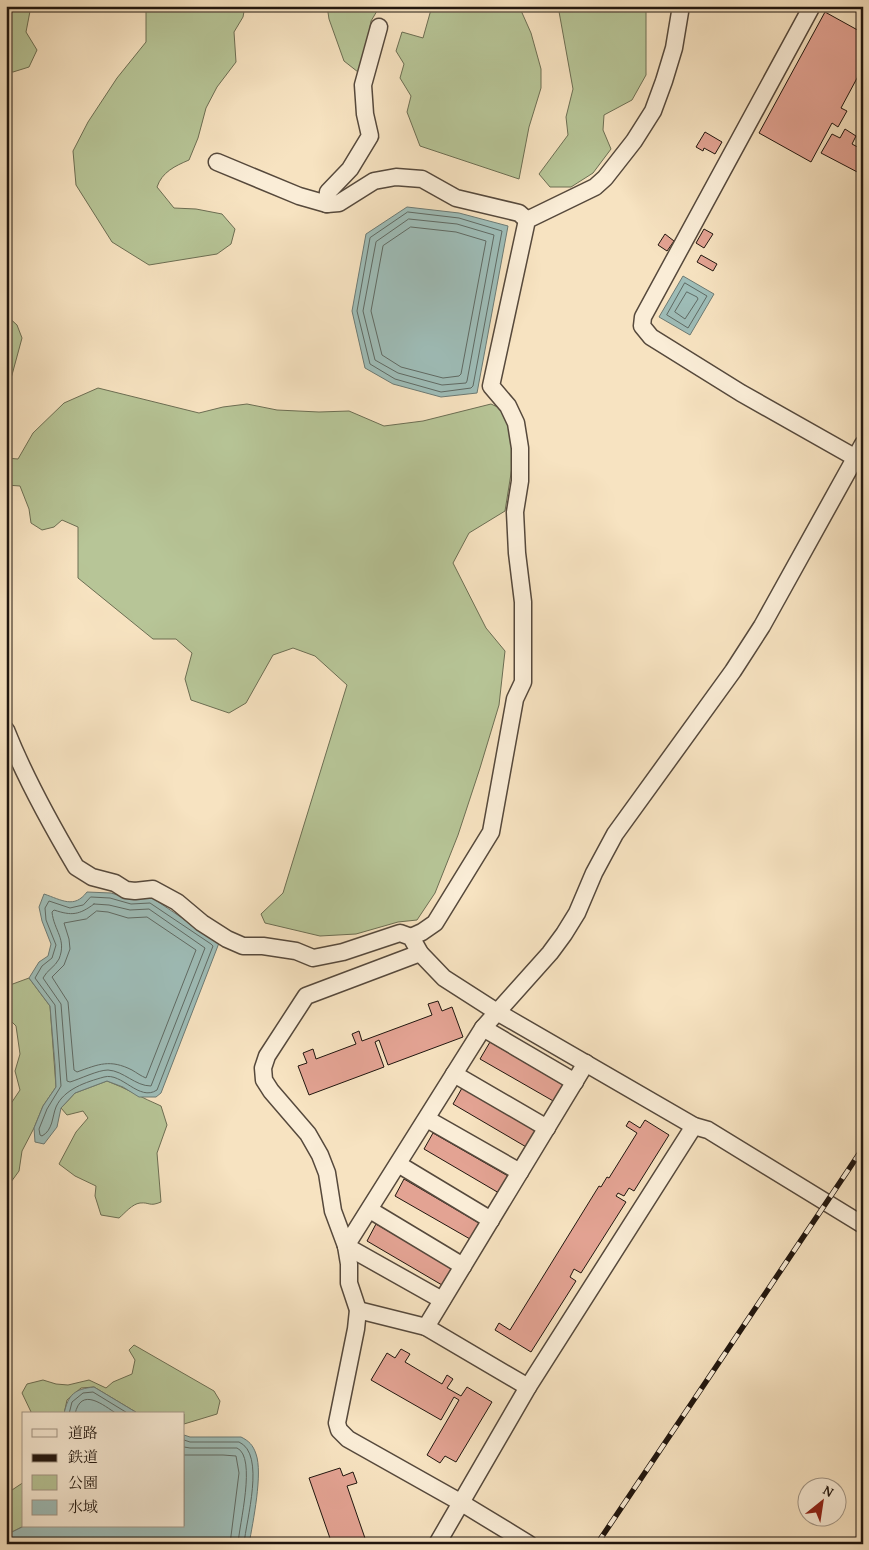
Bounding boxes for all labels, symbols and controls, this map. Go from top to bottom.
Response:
legend [22,1412,185,1528]
text: 道路 [68,1422,98,1443]
text: 鉄道 [68,1446,98,1467]
text: 公園 [68,1472,98,1493]
north arrow [796,1478,846,1528]
text: N [819,1480,838,1502]
text: 水域 [68,1496,98,1517]

